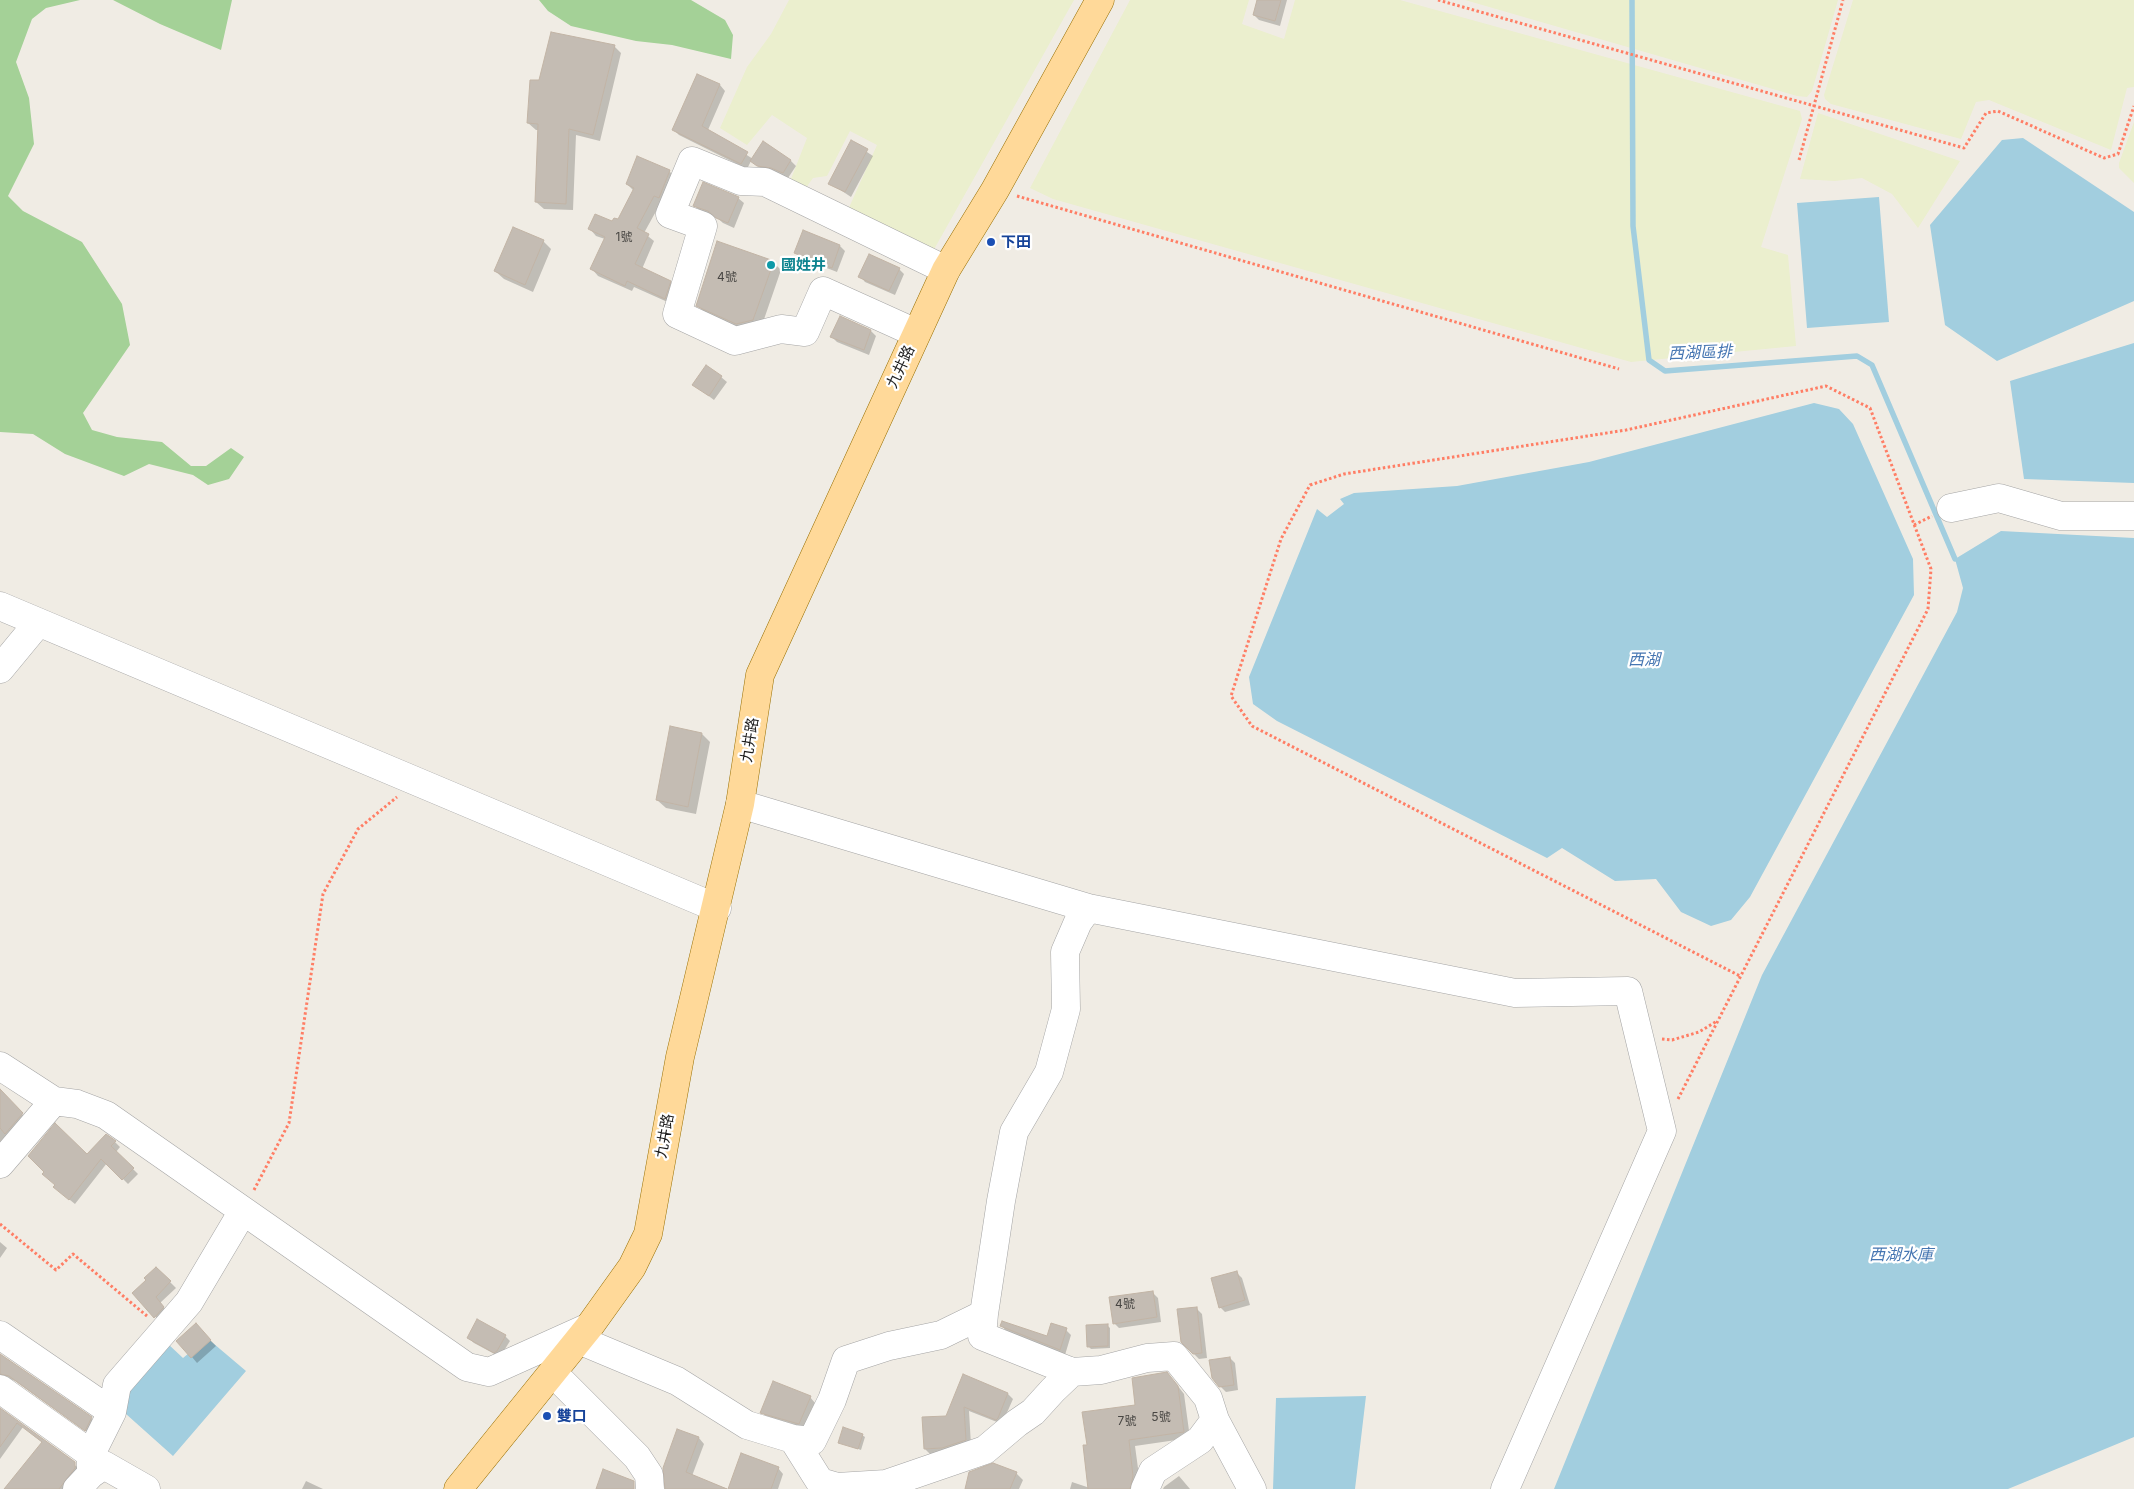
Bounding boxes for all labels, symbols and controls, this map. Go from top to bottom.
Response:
house number: 1號 [616,230,632,244]
place label: 下田 [1001,233,1031,251]
marker: 下田 [985,236,997,248]
place label: 國姓井 [781,256,826,274]
marker: 國姓井 [765,259,777,271]
house number: 4號 [717,270,737,284]
water label: 西湖區排 [1668,342,1732,364]
street label: 九井路 [883,343,919,391]
water label: 西湖 [1628,650,1660,670]
street label: 九井路 [738,716,762,764]
street label: 九井路 [652,1112,678,1160]
water label: 西湖水庫 [1869,1245,1933,1265]
house number: 4號 [1115,1297,1135,1311]
place label: 雙口 [557,1407,587,1425]
marker: 雙口 [541,1410,553,1422]
house number: 5號 [1151,1410,1171,1424]
house number: 7號 [1118,1414,1136,1428]

